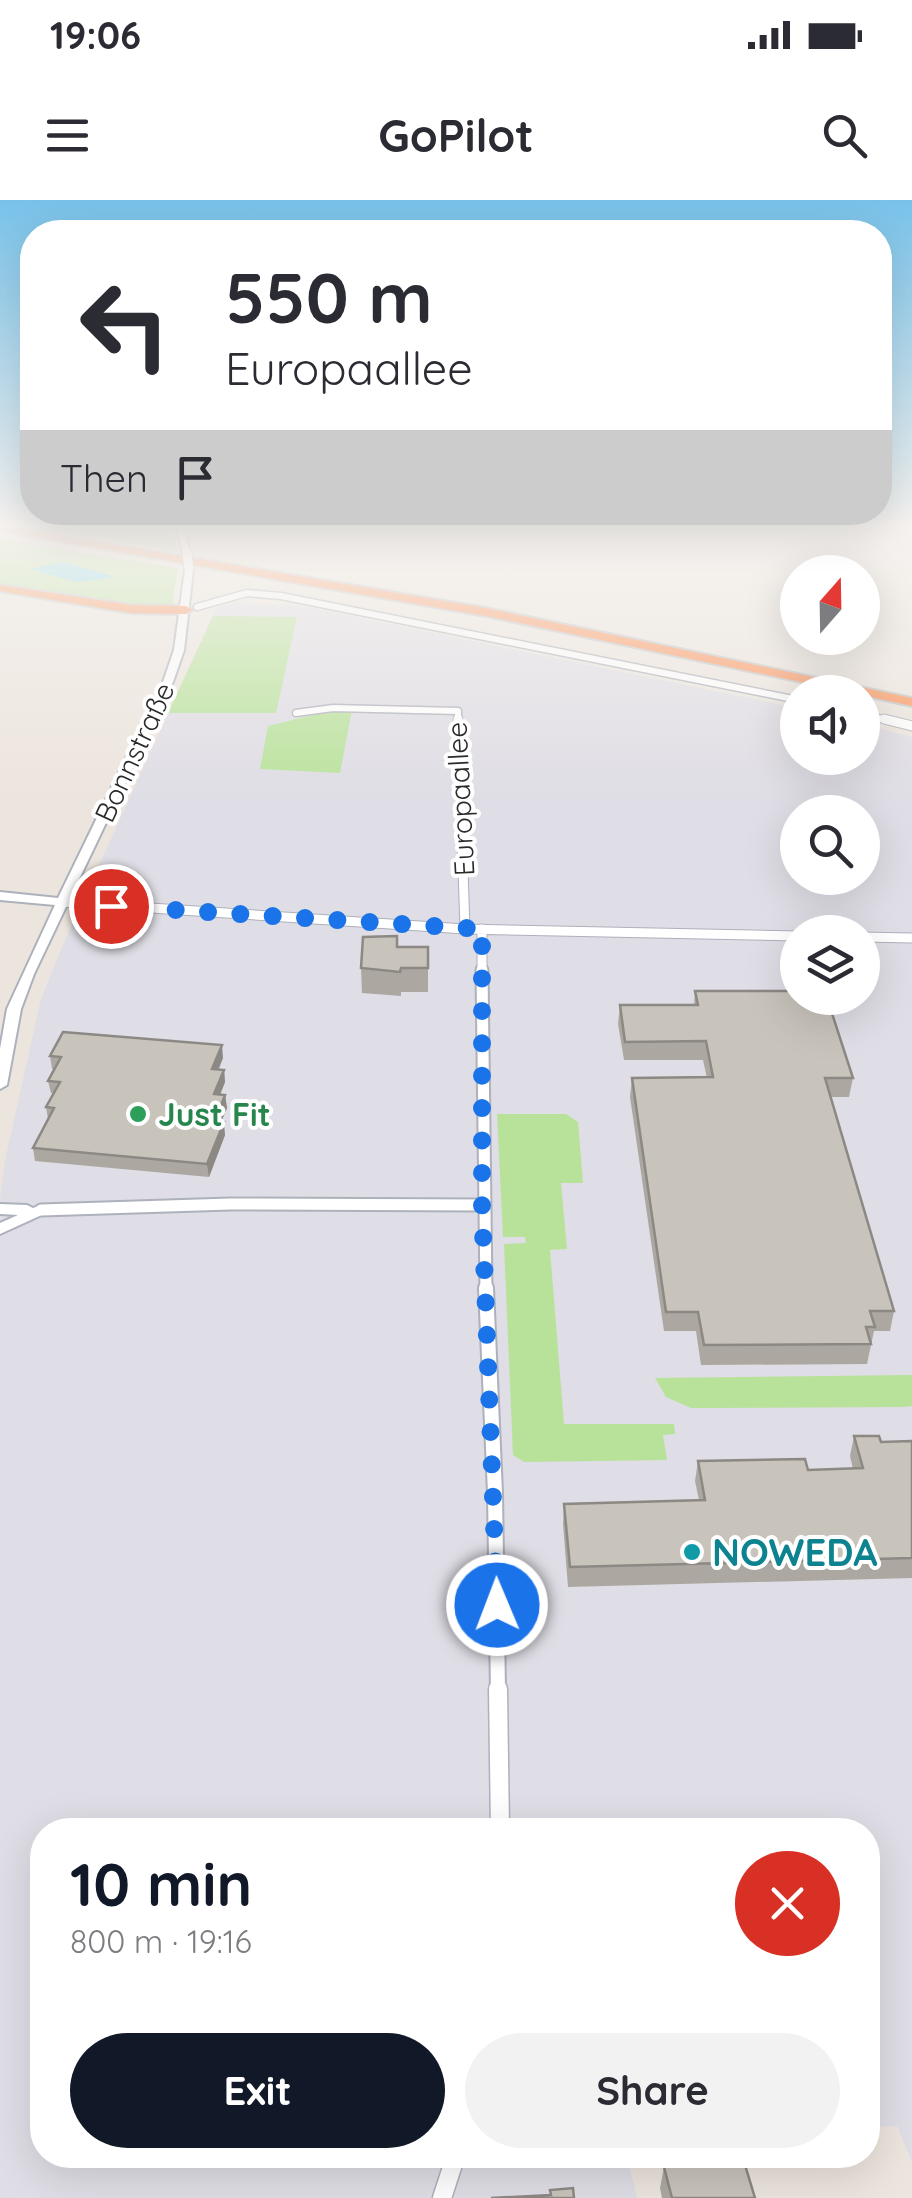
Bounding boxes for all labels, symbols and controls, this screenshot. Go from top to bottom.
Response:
text: 19:06 [50,11,141,59]
text: GoPilot [378,107,534,163]
icon: menu [40,108,95,163]
icon: search [817,108,872,163]
text: 550 m [225,253,433,341]
icon: left [60,260,190,390]
text: Europaallee [225,340,473,396]
icon: arrive [168,450,223,505]
text: Then [60,454,148,502]
north arrow [780,555,880,655]
map controls [780,555,880,1015]
button: sound [780,675,880,775]
street label: Bonnstraße [86,676,182,828]
street label: Europaallee [438,721,482,877]
button: search [780,795,880,895]
pin [69,864,154,949]
icon: arrive [84,879,139,934]
button: layers [780,915,880,1015]
place label: Just Fit [158,1094,271,1134]
marker: Just Fit [127,1103,149,1125]
place label: NOWEDA [712,1528,877,1576]
marker: NOWEDA [681,1541,703,1563]
position arrow [445,1553,549,1657]
text: 10 min [70,1846,252,1921]
button: close [735,1851,840,1956]
text: 800 m · 19:16 [70,1921,252,1961]
button: Exit [70,2033,445,2148]
button: Share [465,2033,840,2148]

